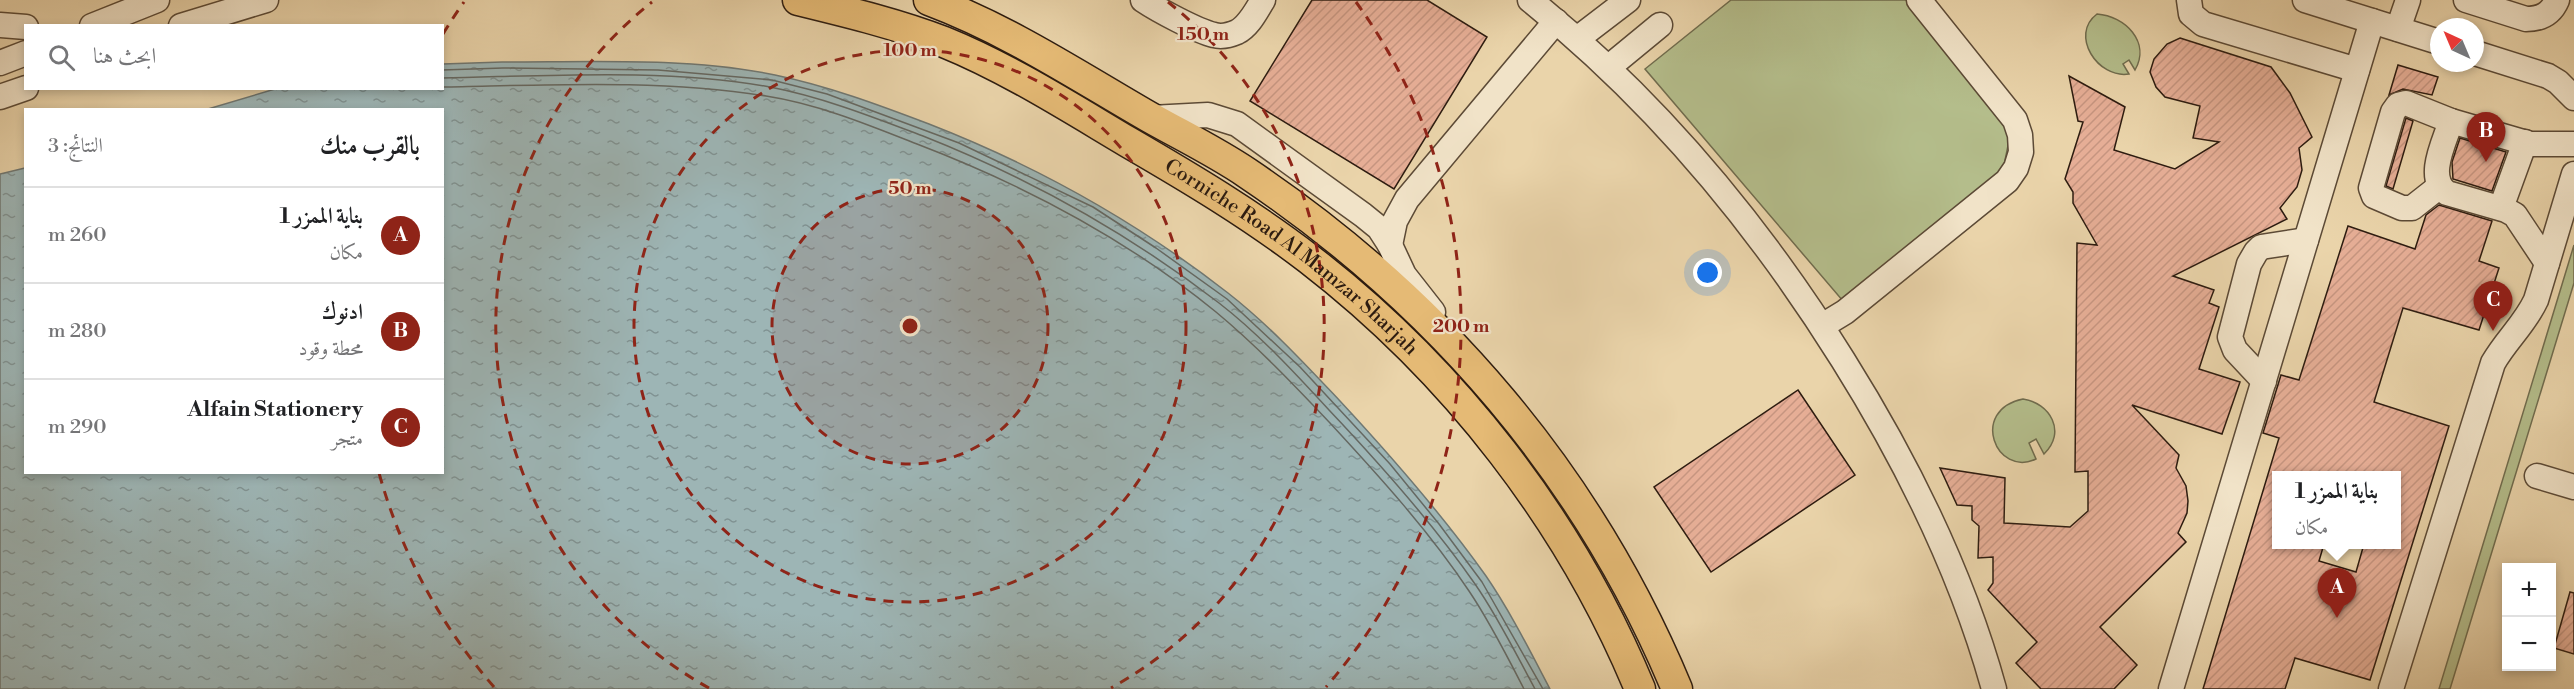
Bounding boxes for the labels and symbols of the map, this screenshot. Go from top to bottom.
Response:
north arrow [2430,18,2484,72]
text: 150 m [1177,23,1230,46]
text: 100 m [883,39,937,62]
pin: B [2466,112,2506,162]
street label: Corniche Road Al Mamzar Sharjah [1160,154,1423,361]
text: 50 m [888,177,932,200]
your location [1693,258,1722,287]
pin: C [2474,282,2512,331]
text: 200 m [1433,315,1490,338]
centre of rings [900,316,920,336]
pin: A [2318,568,2356,618]

